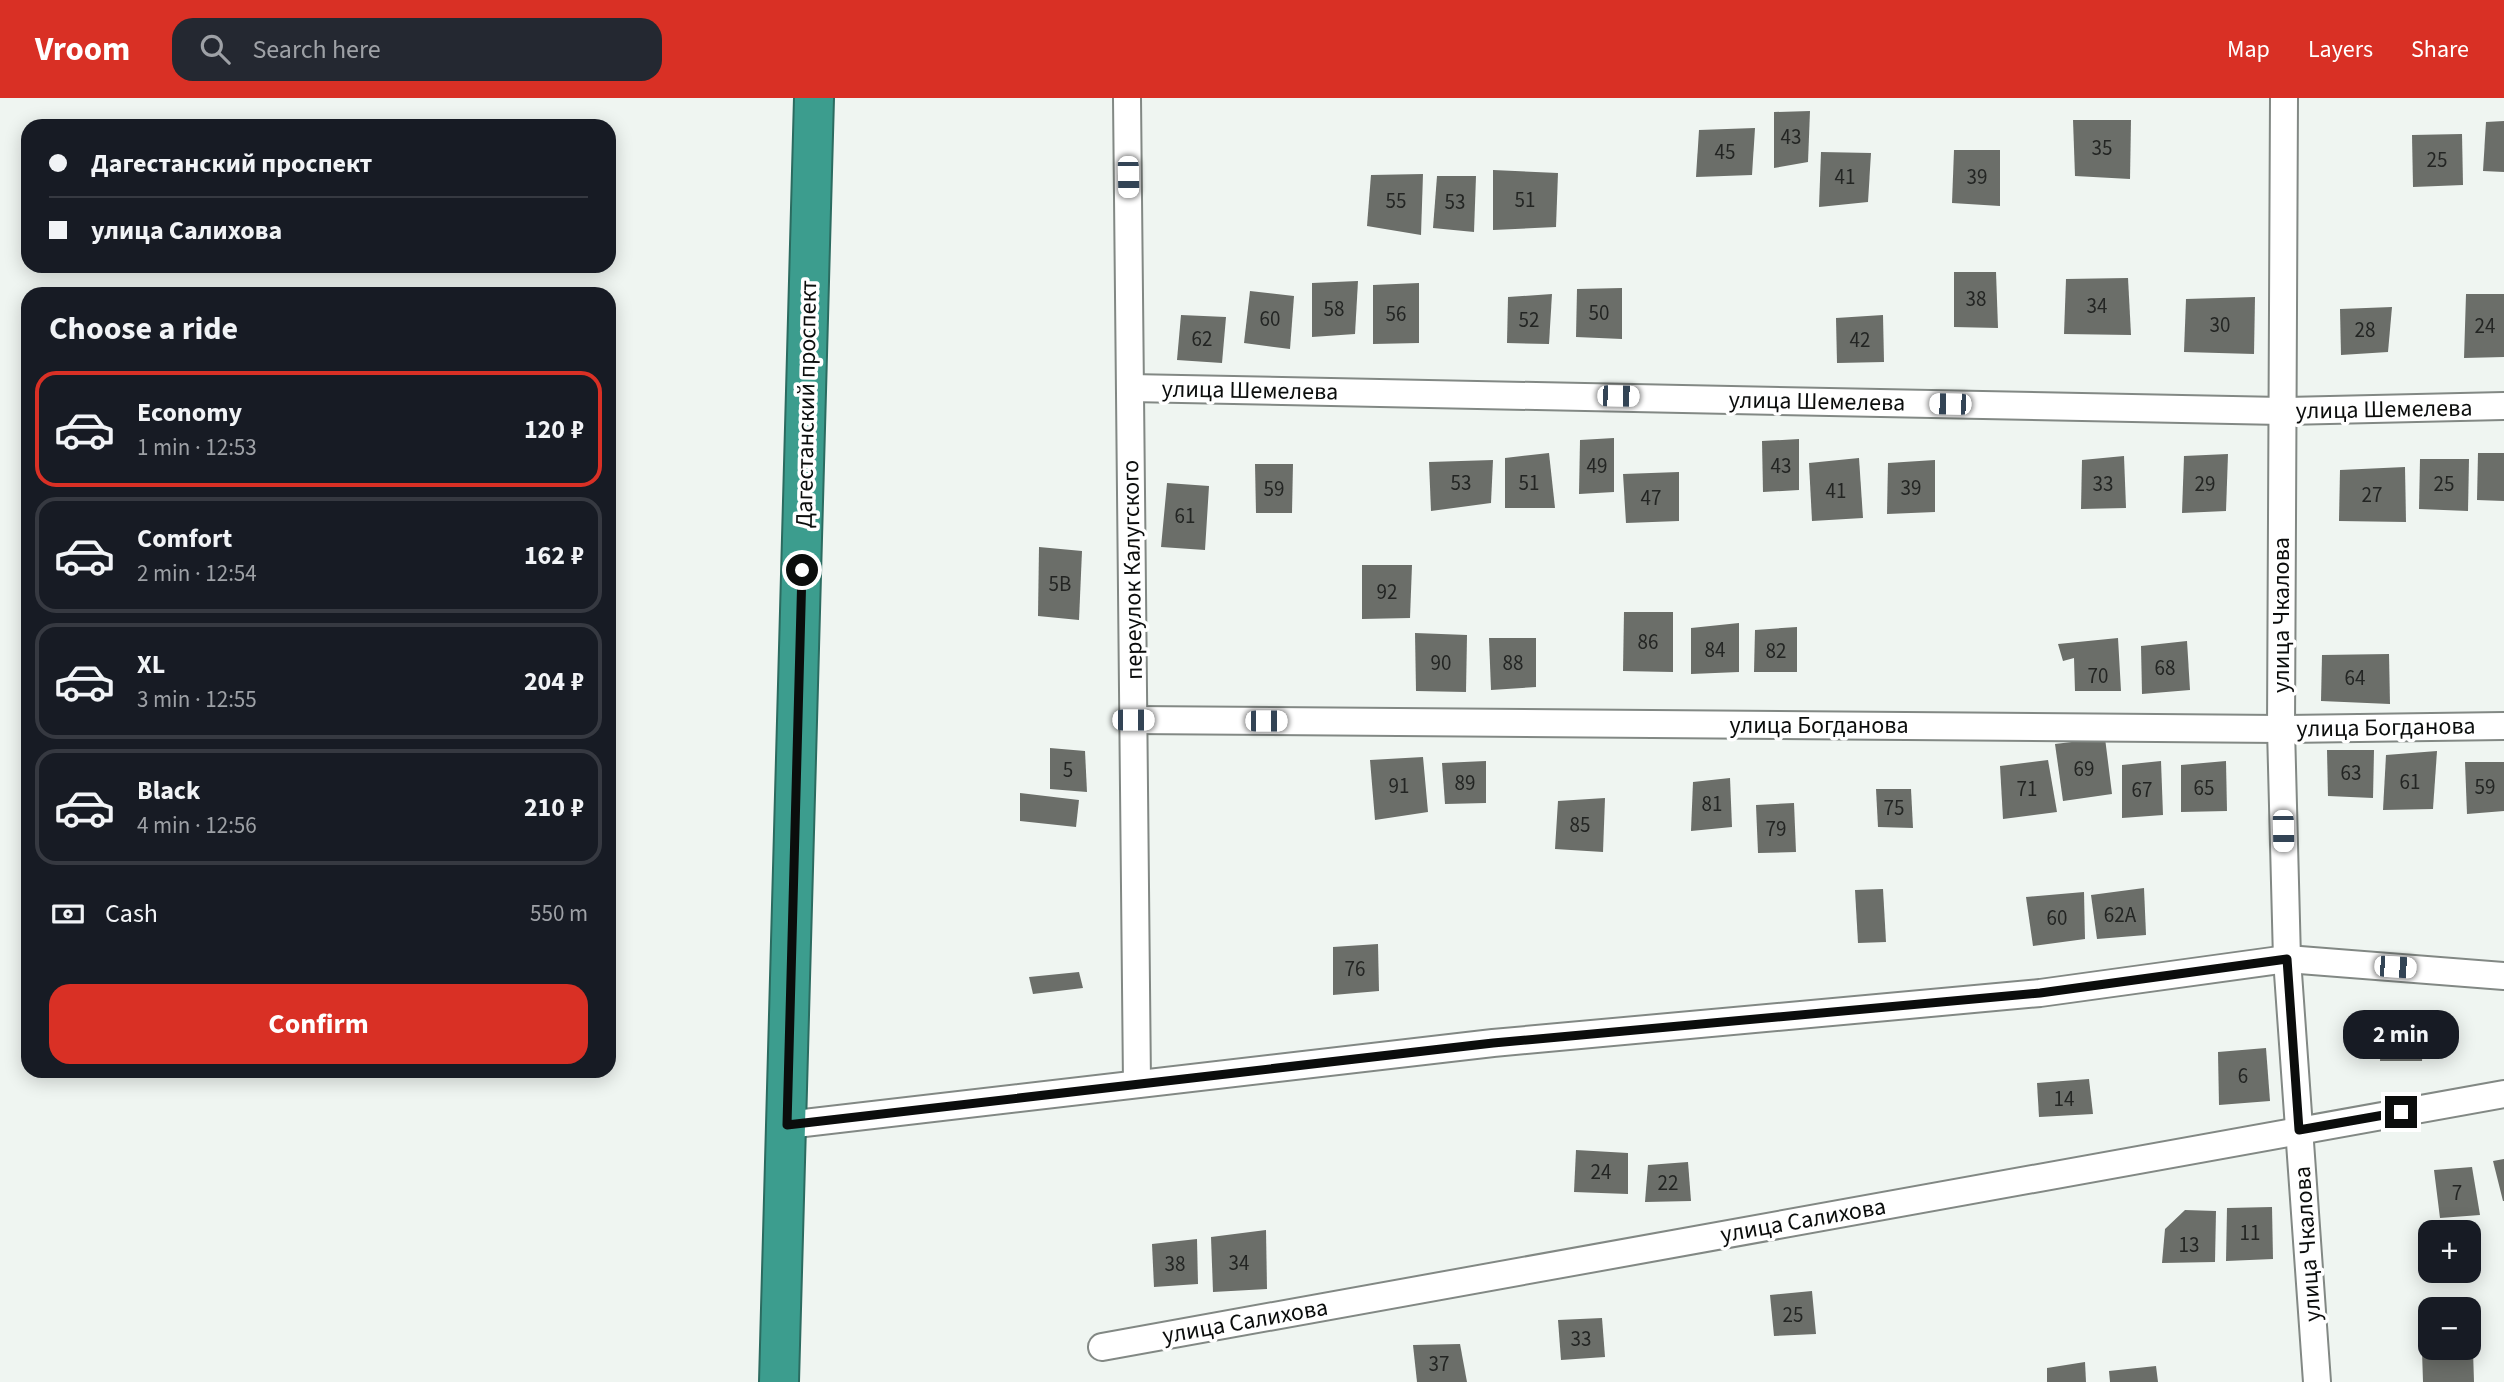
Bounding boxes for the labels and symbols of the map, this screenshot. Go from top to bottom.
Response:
house number: 43 [1781,122,1801,152]
house number: 35 [2092,133,2112,163]
house number: 45 [1715,137,1735,167]
house number: 25 [2427,145,2447,175]
car [1118,156,1139,198]
house number: 41 [1835,162,1855,192]
house number: 39 [1967,162,1987,192]
house number: 51 [1515,185,1535,215]
house number: 55 [1386,186,1406,216]
house number: 53 [1445,187,1465,217]
street label: Дагестанский проспект [787,280,826,528]
house number: 38 [1966,284,1986,314]
house number: 34 [2087,291,2107,321]
house number: 58 [1324,294,1344,324]
house number: 50 [1589,298,1609,328]
house number: 56 [1386,299,1406,329]
house number: 60 [1260,304,1280,334]
house number: 52 [1519,305,1539,335]
house number: 30 [2210,310,2230,340]
house number: 24 [2475,311,2495,341]
house number: 28 [2355,315,2375,345]
house number: 62 [1192,324,1212,354]
house number: 42 [1850,325,1870,355]
street label: улица Шемелева [1161,371,1339,410]
street label: улица Шемелева [1728,382,1906,421]
car [1597,385,1640,407]
street label: улица Шемелева [2295,390,2473,429]
car [1929,393,1972,415]
house number: 49 [1587,451,1607,481]
house number: 43 [1771,451,1791,481]
street label: переулок Калугского [1113,460,1152,680]
house number: 53 [1451,468,1471,498]
house number: 51 [1519,468,1539,498]
house number: 33 [2093,469,2113,499]
house number: 29 [2195,469,2215,499]
house number: 25 [2434,469,2454,499]
house number: 39 [1901,473,1921,503]
house number: 59 [1264,474,1284,504]
house number: 41 [1826,476,1846,506]
house number: 27 [2362,480,2382,510]
house number: 47 [1641,483,1661,513]
house number: 61 [1175,501,1195,531]
street label: улица Чкалова [2264,537,2299,693]
route start [786,554,818,586]
house number: 5В [1049,569,1071,599]
house number: 92 [1377,577,1397,607]
house number: 86 [1638,627,1658,657]
house number: 84 [1705,635,1725,665]
house number: 82 [1766,636,1786,666]
house number: 90 [1431,648,1451,678]
house number: 88 [1503,648,1523,678]
house number: 68 [2155,653,2175,683]
house number: 70 [2088,661,2108,691]
house number: 64 [2345,663,2365,693]
street label: улица Богданова [1729,708,1909,743]
street label: улица Богданова [2296,708,2476,747]
car [1113,710,1155,731]
car [1246,711,1288,732]
house number: 69 [2074,754,2094,784]
house number: 5 [1063,755,1073,785]
house number: 63 [2341,758,2361,788]
house number: 61 [2400,767,2420,797]
house number: 89 [1455,768,1475,798]
house number: 91 [1389,771,1409,801]
house number: 59 [2475,772,2495,802]
house number: 65 [2194,773,2214,803]
house number: 71 [2017,774,2037,804]
house number: 67 [2132,775,2152,805]
house number: 81 [1702,789,1722,819]
house number: 75 [1884,793,1904,823]
house number: 85 [1570,810,1590,840]
car [2273,810,2294,852]
house number: 79 [1766,814,1786,844]
house number: 62А [2104,900,2137,930]
house number: 60 [2047,903,2067,933]
house number: 76 [1345,954,1365,984]
car [2374,955,2417,979]
callout: 2 min [2343,1010,2459,1060]
house number: 6 [2238,1061,2248,1091]
house number: 14 [2054,1084,2074,1114]
route end [2385,1096,2417,1128]
house number: 24 [1591,1157,1611,1187]
street label: улица Чкалова [2285,1165,2330,1323]
house number: 22 [1658,1168,1678,1198]
house number: 7 [2452,1178,2462,1208]
street label: улица Салихова [1718,1189,1889,1252]
house number: 11 [2240,1218,2260,1248]
house number: 13 [2179,1230,2199,1260]
house number: 34 [1229,1248,1249,1278]
house number: 38 [1165,1249,1185,1279]
street label: улица Салихова [1160,1290,1331,1353]
house number: 25 [1783,1300,1803,1330]
house number: 33 [1571,1324,1591,1354]
house number: 37 [1429,1349,1449,1379]

